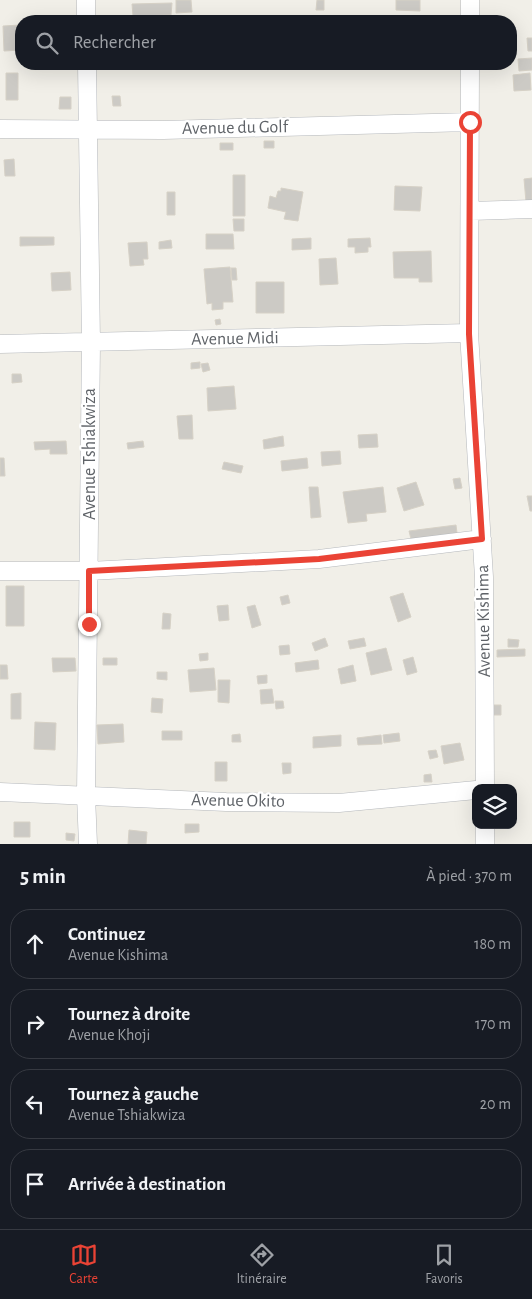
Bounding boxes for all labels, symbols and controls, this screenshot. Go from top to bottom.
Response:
search box [15,15,517,70]
icon: search [33,29,61,57]
text: Rechercher [73,33,156,52]
route start [459,111,482,134]
street label: Avenue du Golf [182,118,290,138]
street label: Avenue Midi [191,329,279,349]
street label: Avenue Tshiakwiza [81,388,99,520]
street label: Avenue Kishima [474,564,494,678]
route end [78,613,101,636]
map controls [472,784,517,829]
button: layers [472,784,517,829]
street label: Avenue Okito [191,791,285,811]
text: 5 min [20,866,66,887]
text: À pied · 370 m [426,868,512,884]
text: Continuez [68,925,145,944]
icon: ahead [21,930,49,958]
text: 180 m [474,936,511,952]
text: Avenue Kishima [68,947,168,963]
text: Tournez à droite [68,1005,190,1024]
icon: right [21,1010,49,1038]
text: 170 m [475,1016,511,1032]
text: Avenue Khoji [68,1027,150,1043]
text: Tournez à gauche [68,1085,199,1104]
icon: left [21,1090,49,1118]
text: 20 m [480,1096,511,1112]
text: Avenue Tshiakwiza [68,1107,186,1123]
icon: arrive [21,1170,49,1198]
text: Arrivée à destination [68,1175,226,1194]
tab: Carte [69,1241,98,1288]
tab: Itinéraire [236,1241,287,1288]
tab: Favoris [425,1241,463,1288]

